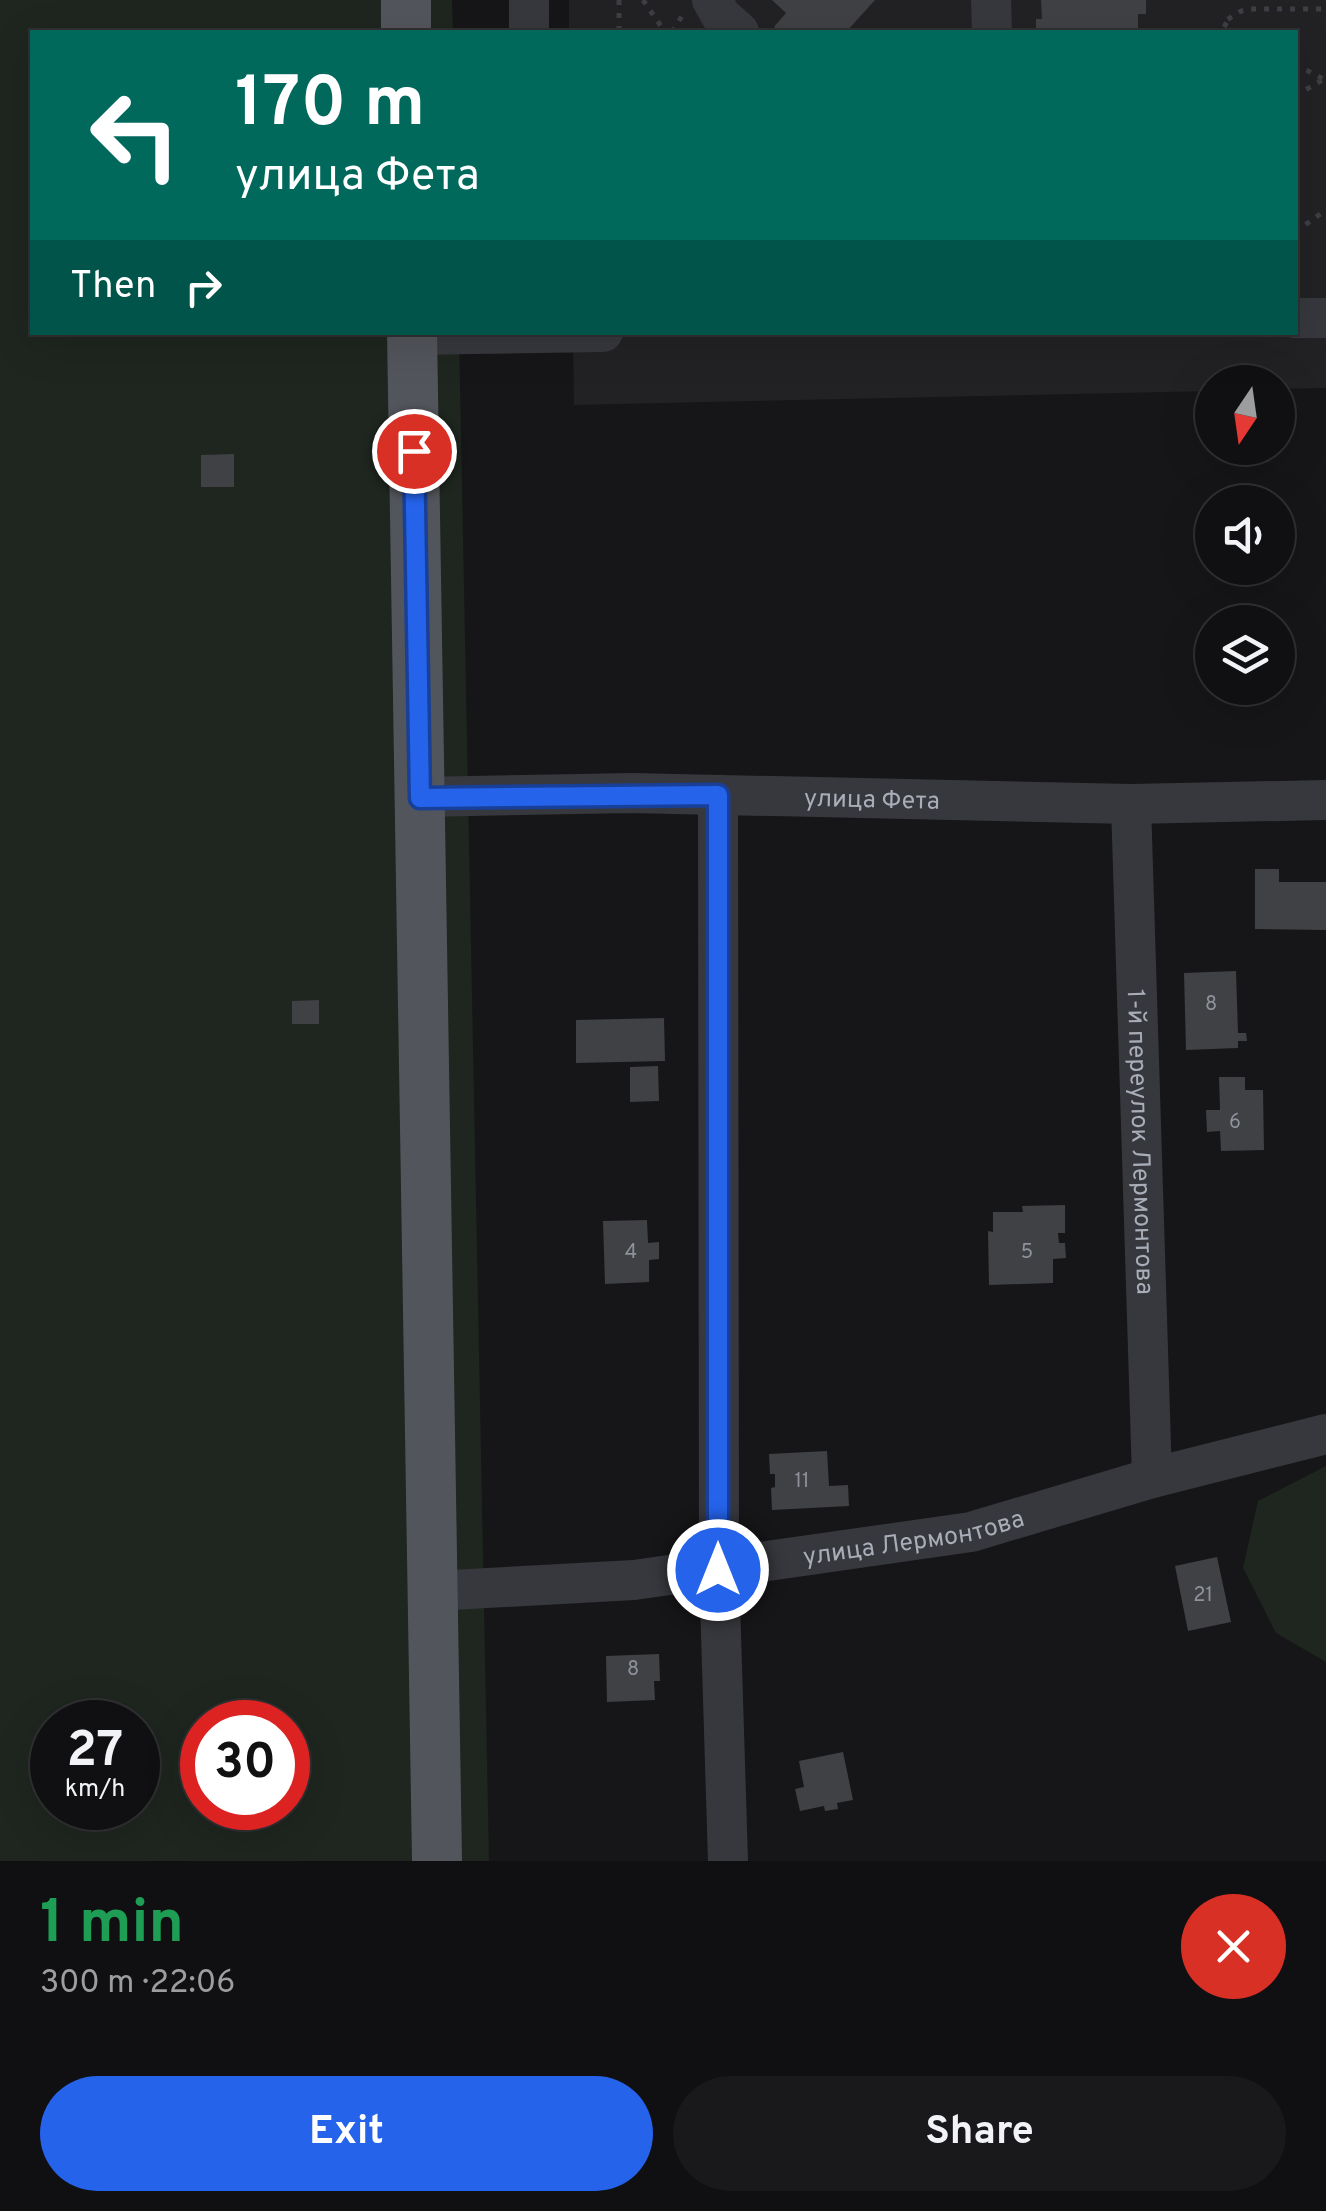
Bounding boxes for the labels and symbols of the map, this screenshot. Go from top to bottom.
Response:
north arrow [1195,365,1295,465]
pin [372,409,457,494]
street label: улица Фета [803,784,940,819]
street label: 1-й переулок Лермонтова [1118,989,1159,1295]
house number: 8 [1205,992,1217,1018]
house number: 6 [1229,1110,1241,1136]
house number: 4 [625,1240,637,1266]
house number: 5 [1021,1240,1033,1266]
house number: 11 [795,1469,809,1495]
street label: улица Лермонтова [801,1504,1029,1575]
position arrow [666,1518,770,1622]
house number: 21 [1193,1583,1213,1609]
house number: 8 [627,1657,639,1683]
speed limit sign: 30 [180,1700,310,1830]

